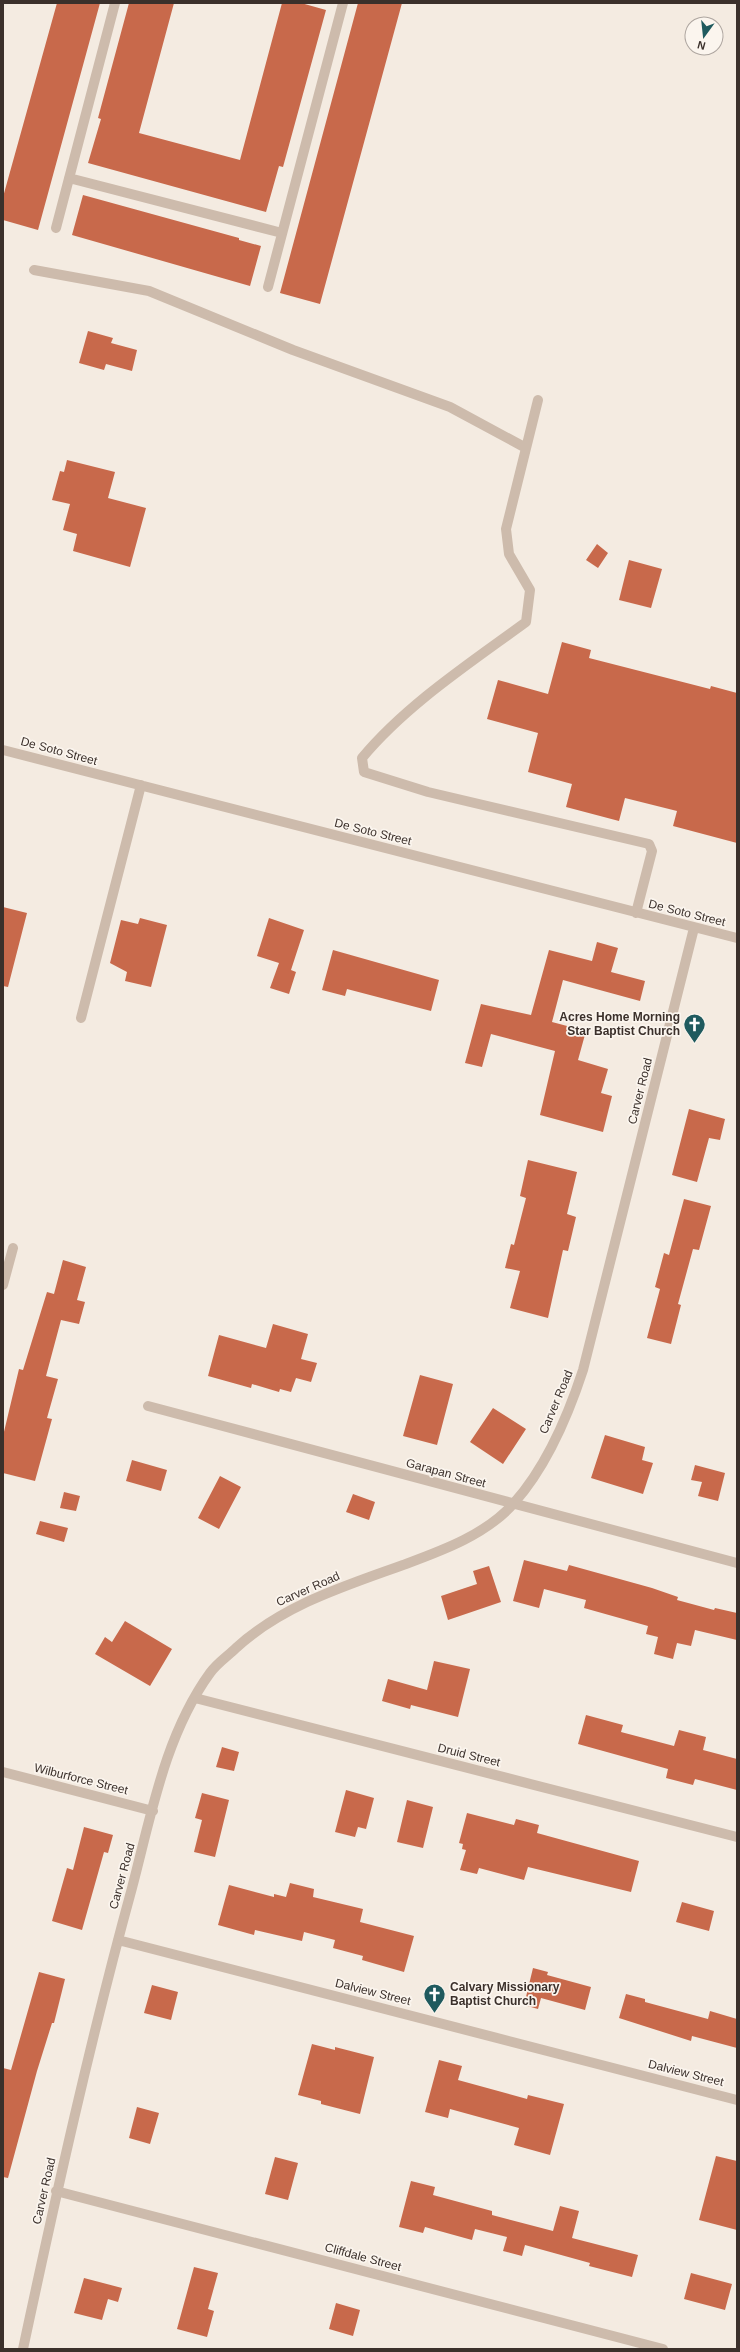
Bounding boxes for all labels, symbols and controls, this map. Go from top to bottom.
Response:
north arrow [684,16,724,56]
text: N [696,39,707,52]
street label: De Soto Street [19,734,99,768]
street label: De Soto Street [333,816,414,848]
street label: De Soto Street [647,897,728,929]
place label: Acres Home Morning Star Baptist Church [559,1010,680,1038]
church icon: Acres Home Morning Star Baptist Church [682,1011,708,1044]
street label: Carver Road [625,1056,655,1126]
street label: Carver Road [536,1368,576,1436]
street label: Garapan Street [405,1456,488,1491]
street label: Carver Road [274,1569,342,1609]
street label: Druid Street [436,1740,502,1770]
street label: Wilburforce Street [33,1761,130,1798]
street label: Carver Road [106,1841,138,1911]
street label: Dalview Street [334,1976,413,2008]
place label: Calvary Missionary Baptist Church [450,1980,560,2008]
church icon: Calvary Missionary Baptist Church [422,1981,448,2014]
street label: Dalview Street [647,2057,726,2089]
street label: Carver Road [30,2156,58,2226]
street label: Cliffdale Street [323,2240,403,2274]

